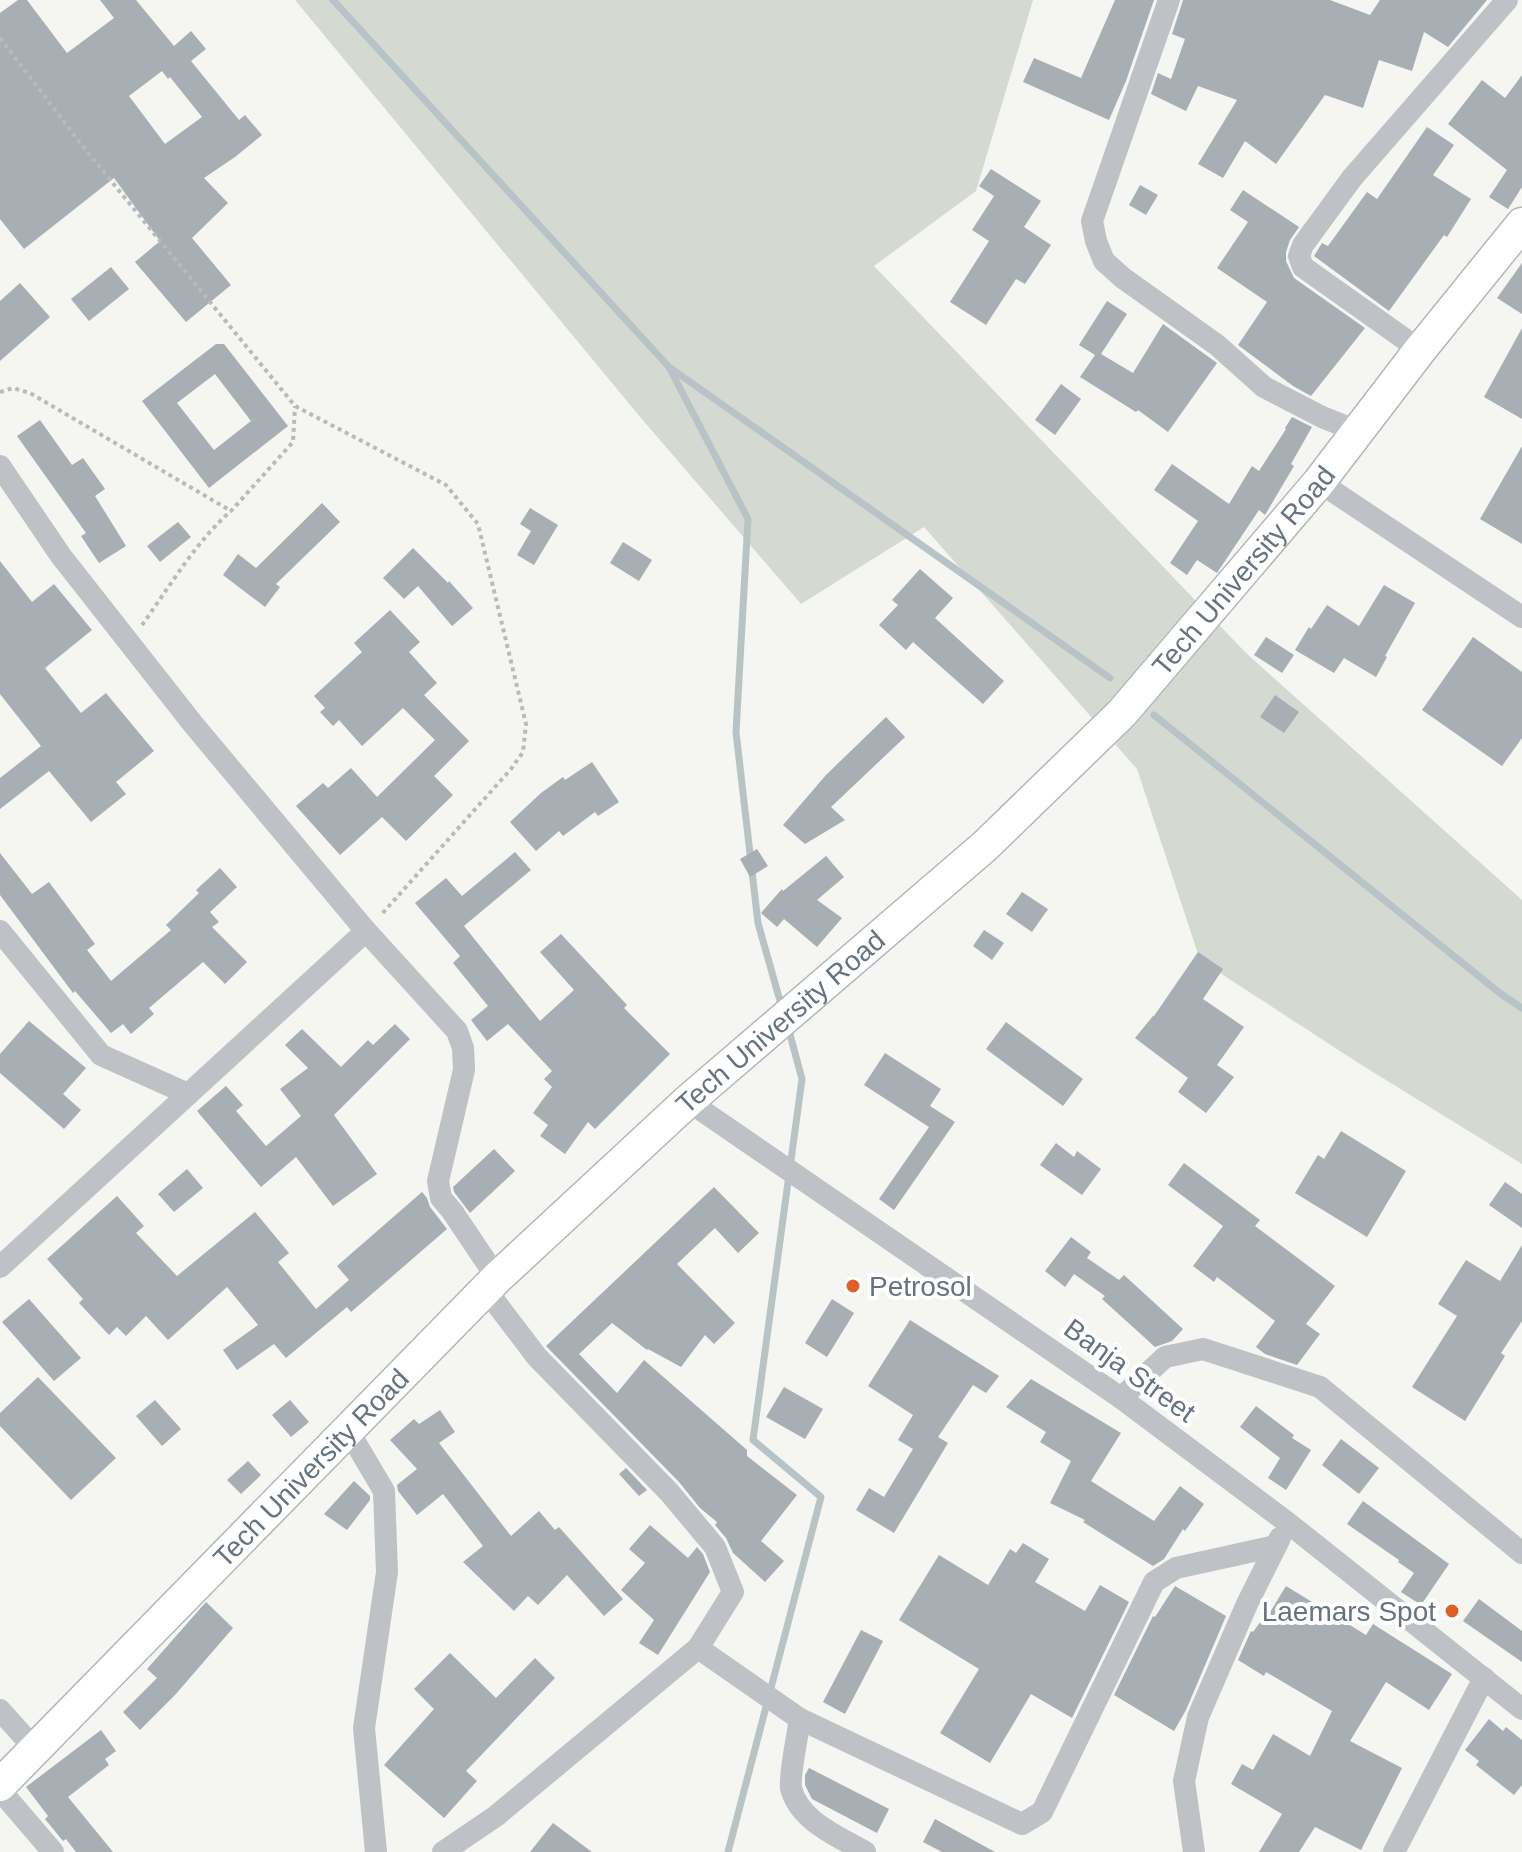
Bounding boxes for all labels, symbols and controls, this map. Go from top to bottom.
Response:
street label: Tech University Road [1146,460,1341,682]
street label: Tech University Road [670,924,891,1120]
place label: Petrosol [869,1271,972,1302]
marker: Petrosol [844,1277,862,1295]
street label: Banja Street [1058,1313,1201,1428]
street label: Tech University Road [207,1363,415,1574]
place label: Laemars Spot [1262,1596,1436,1627]
marker: Laemars Spot [1443,1602,1461,1620]

